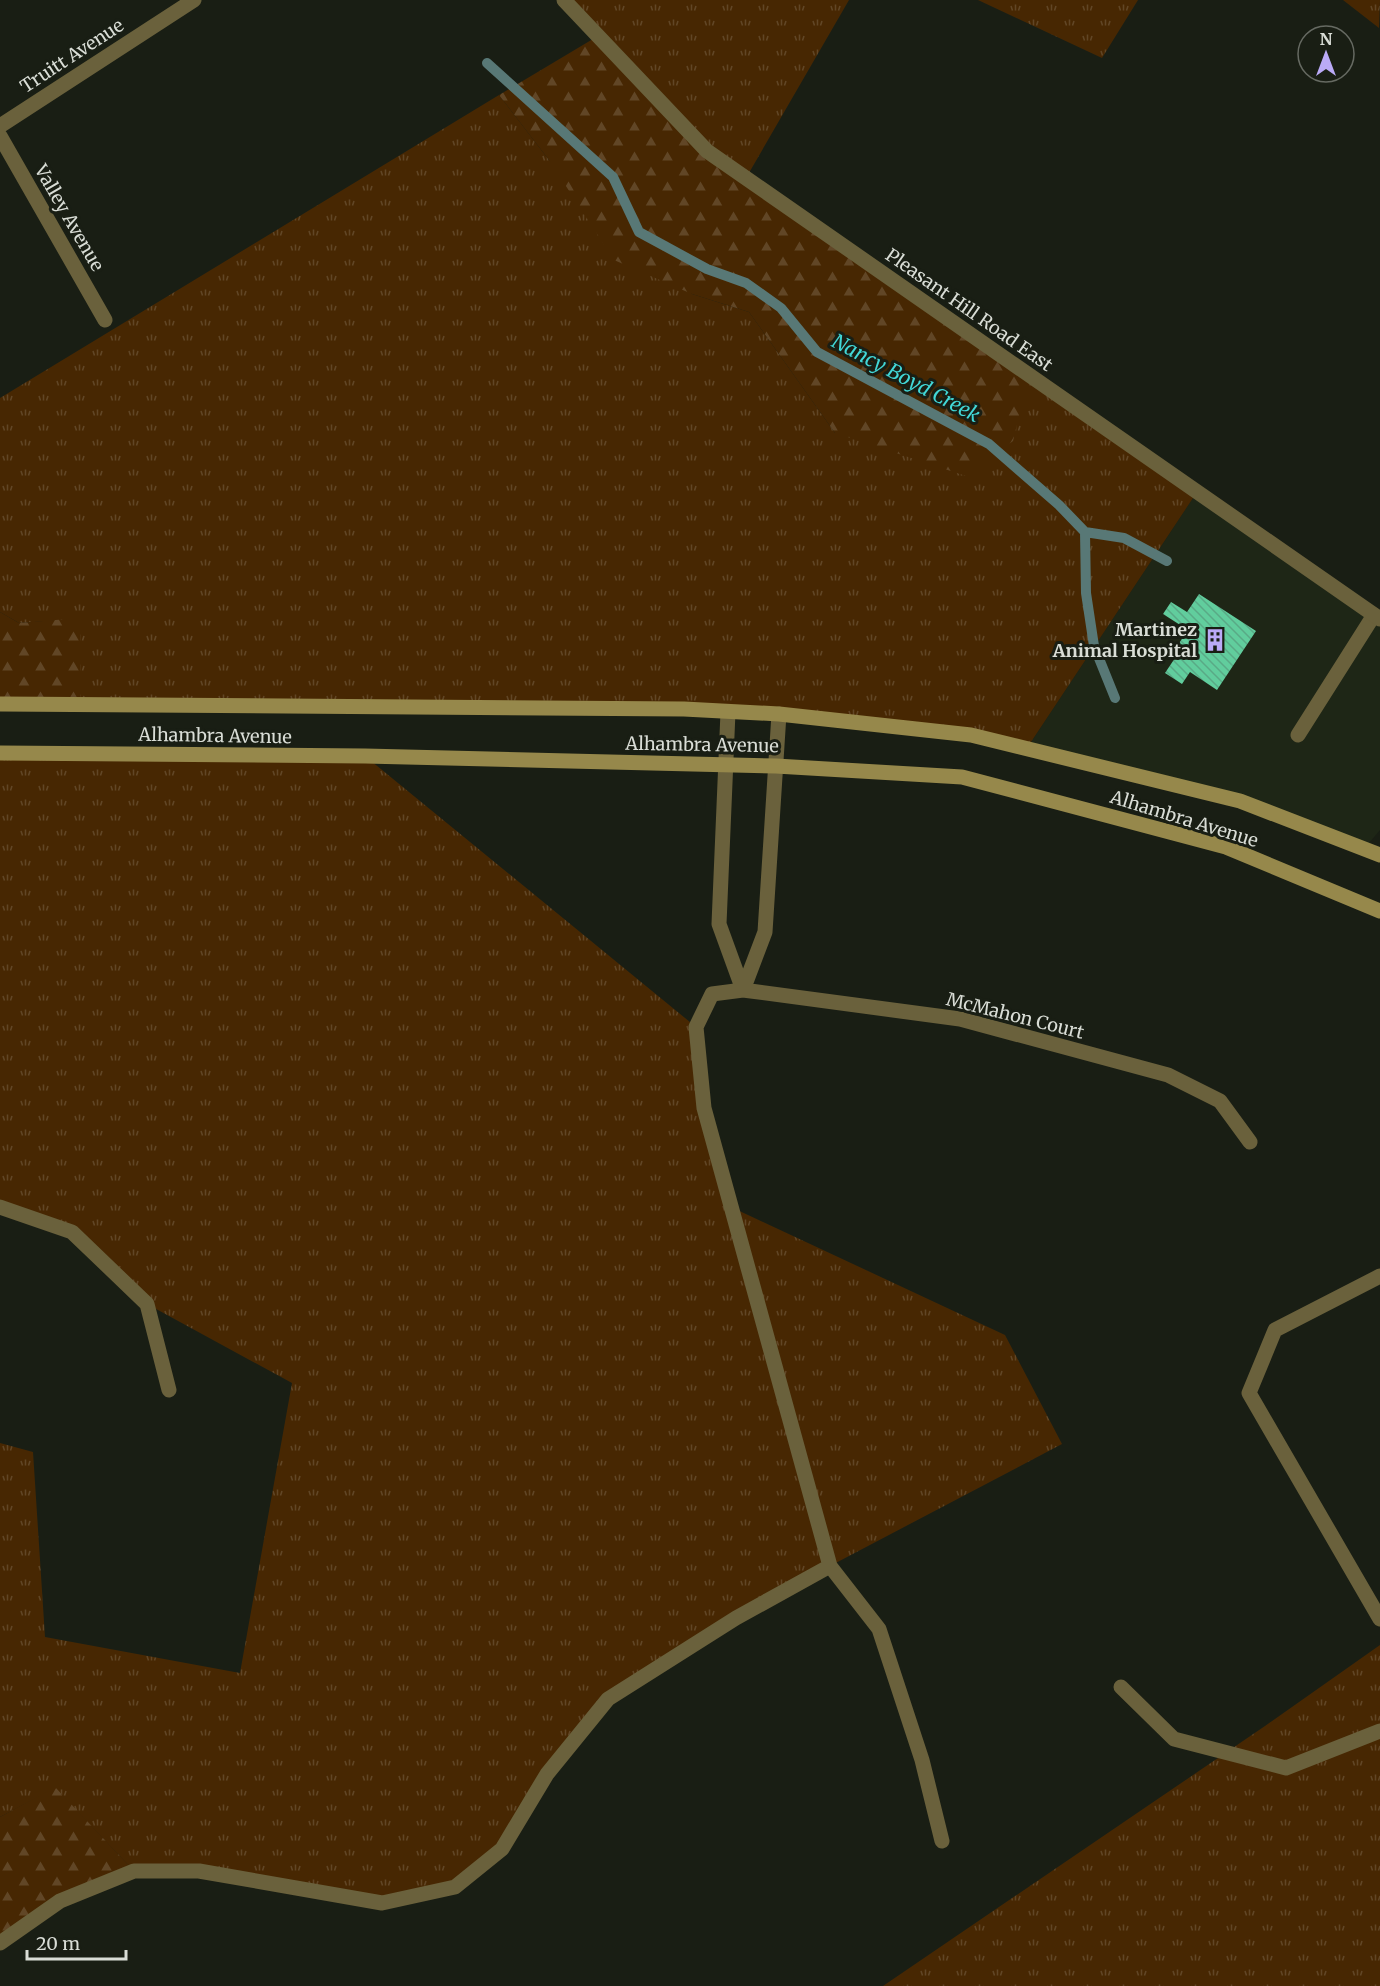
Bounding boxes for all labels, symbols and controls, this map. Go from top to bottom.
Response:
street label: Truitt Avenue [16,14,128,98]
north arrow [1296,24,1356,84]
text: N [1320,29,1333,49]
street label: Valley Avenue [29,159,109,275]
street label: Pleasant Hill Road East [881,243,1057,376]
water label: Nancy Boyd Creek [828,328,985,427]
place label: Martinez Animal Hospital [1052,618,1197,662]
building icon: Martinez Animal Hospital [1202,627,1228,653]
street label: Alhambra Avenue [137,723,292,748]
street label: Alhambra Avenue [624,732,779,757]
street label: Alhambra Avenue [1106,785,1261,852]
street label: McMahon Court [944,987,1086,1044]
scale bar [27,1923,126,1961]
text: 20 m [36,1932,80,1955]

